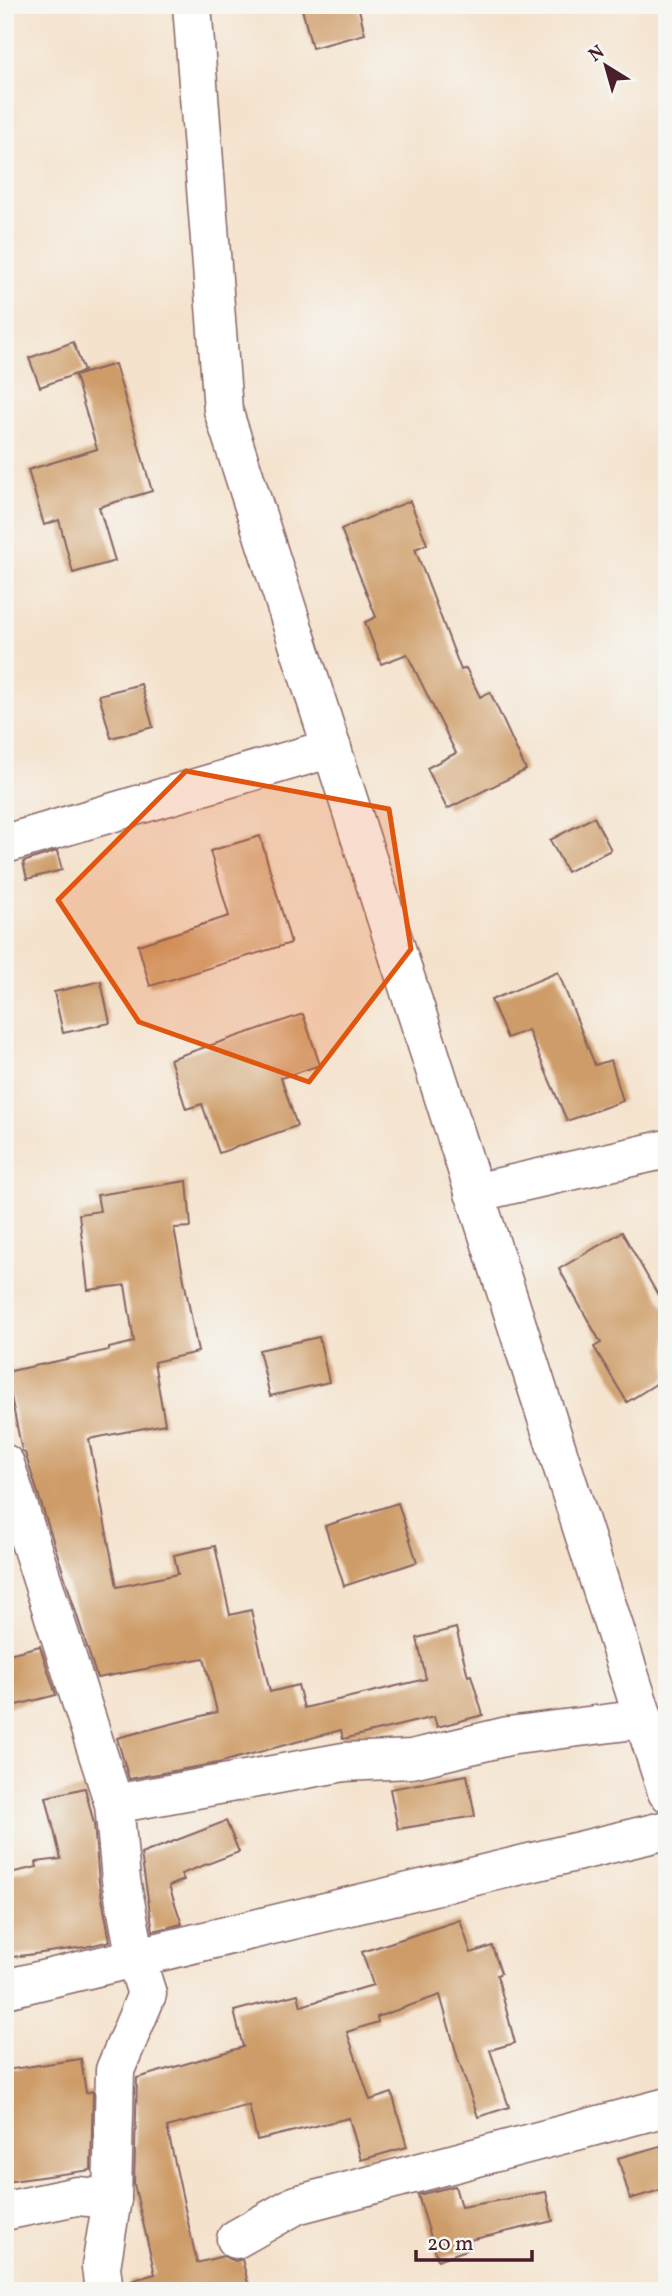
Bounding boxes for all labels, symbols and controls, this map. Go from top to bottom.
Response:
north arrow [570,32,640,102]
text: N [584,39,610,69]
scale bar [416,2219,532,2263]
text: 20 m [427,2230,473,2259]

